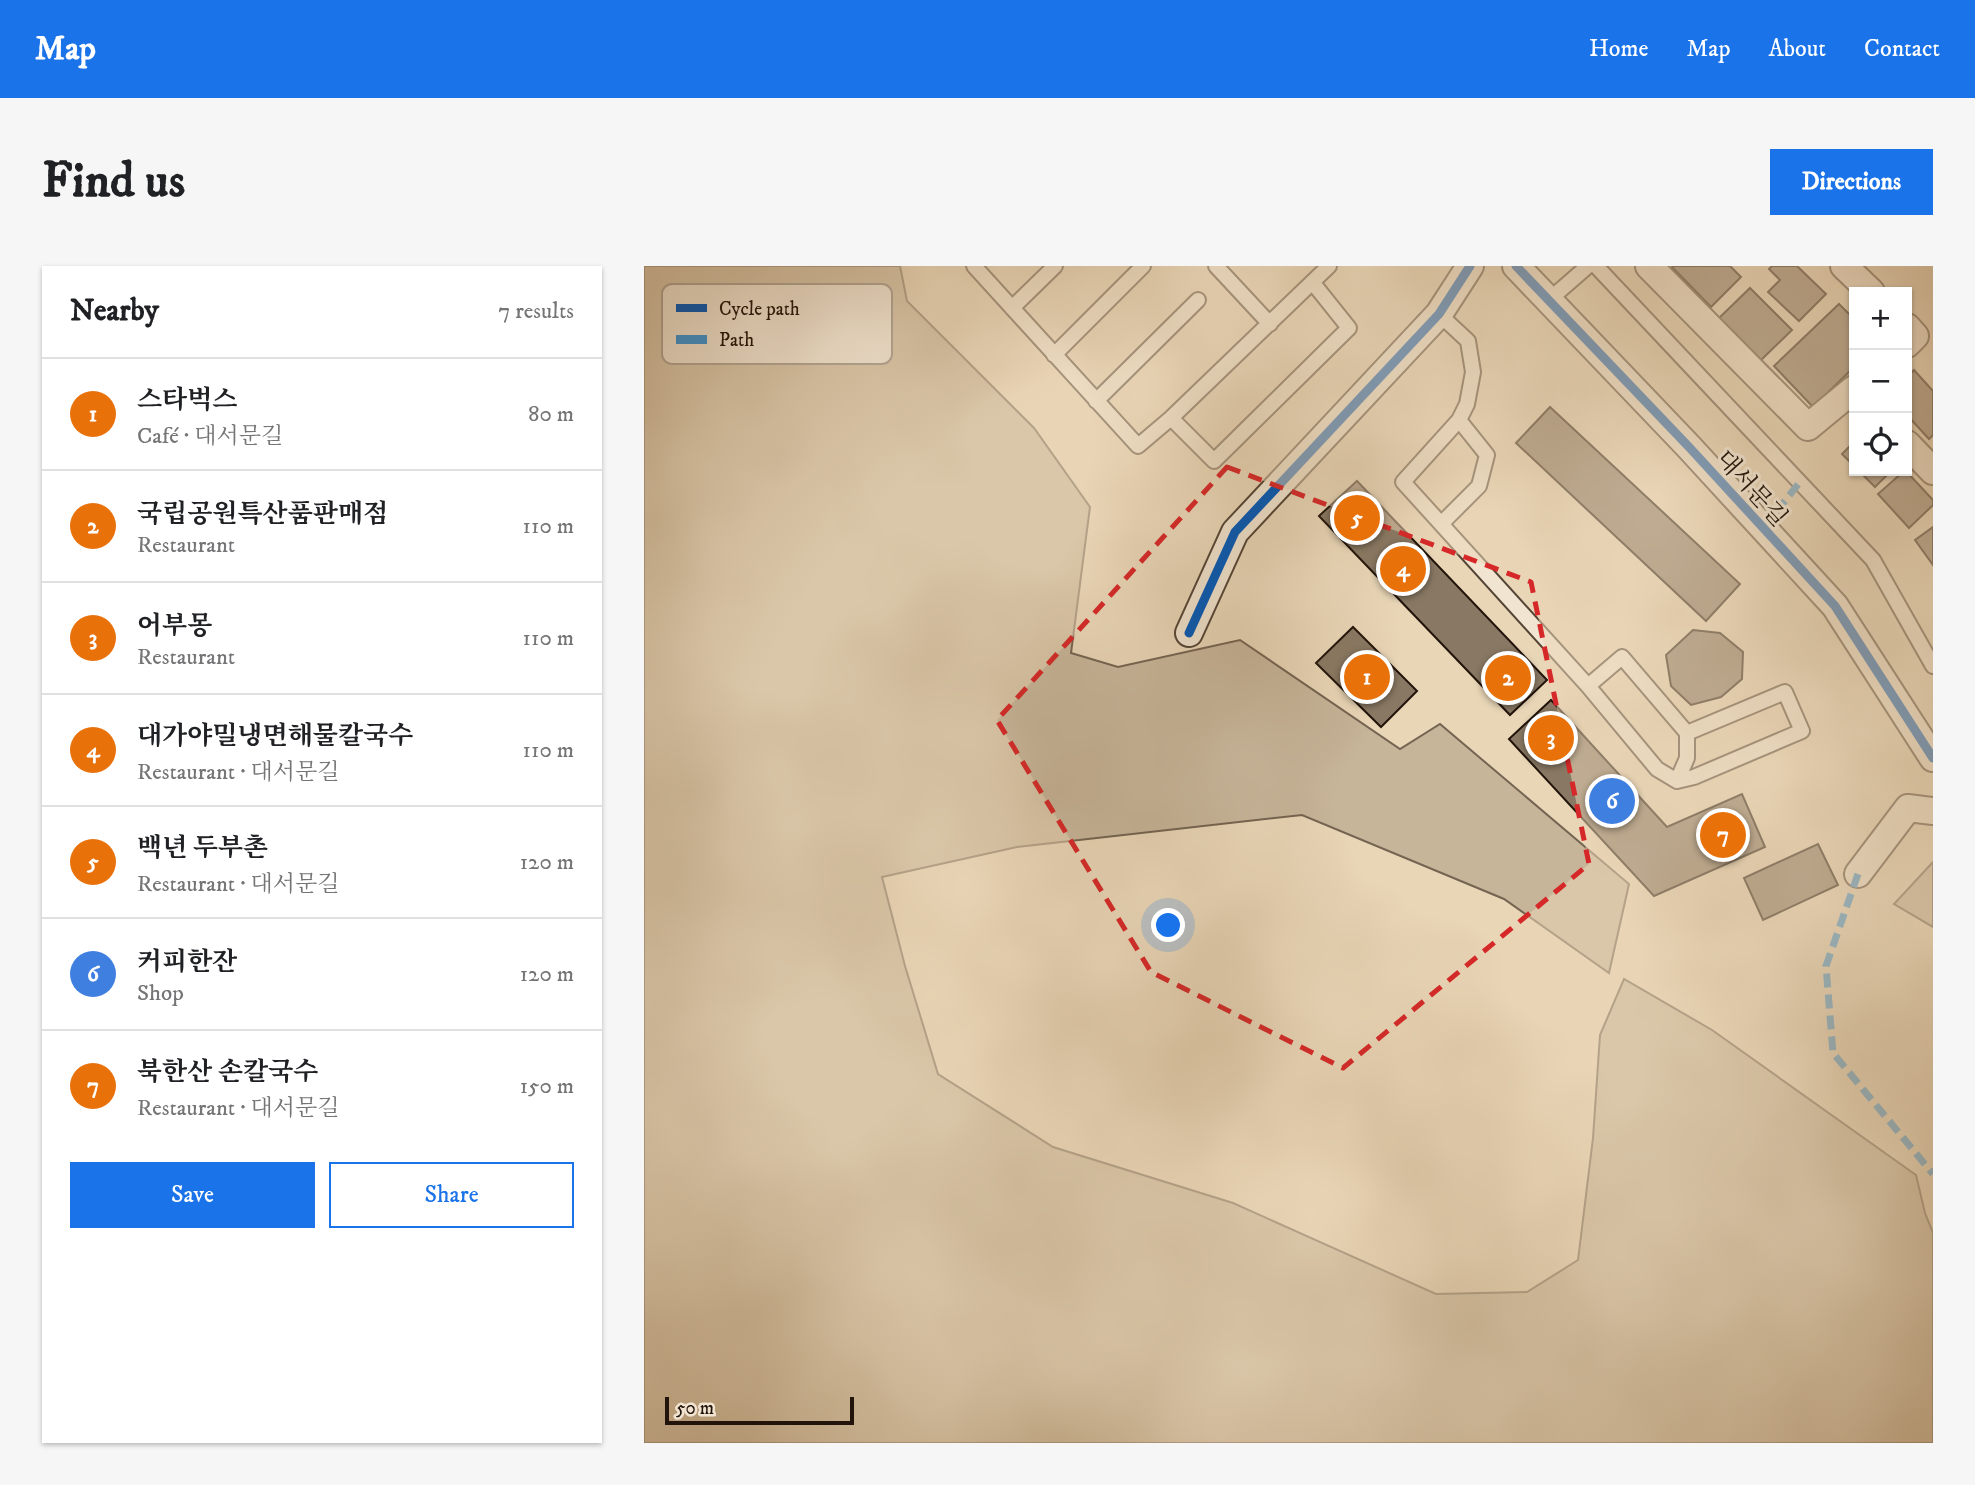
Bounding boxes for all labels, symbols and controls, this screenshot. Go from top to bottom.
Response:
text: Map [35,29,96,70]
text: Home [1589,34,1648,64]
text: Map [1686,34,1731,64]
text: About [1769,34,1826,64]
text: Contact [1864,34,1940,64]
button: Directions [1770,149,1933,215]
text: Find us [42,151,185,213]
legend [662,284,892,364]
map controls [1849,287,1912,476]
button: + [1849,287,1912,350]
text: Nearby [70,293,159,330]
text: 7 results [498,297,574,326]
text: Cycle path [719,298,800,321]
text: Path [719,329,754,352]
button: − [1849,350,1912,413]
text: 스타벅스 [137,384,237,417]
text: 1 [89,400,97,429]
text: 80 m [528,400,574,429]
button: locate [1849,413,1912,476]
text: Café · 대서문길 [137,422,283,451]
street label: 대서문길 [1709,444,1793,533]
pin: 5 [1334,492,1380,544]
text: 국립공원특산품판매점 [137,498,388,531]
text: 2 [87,512,99,541]
text: 110 m [523,512,574,541]
text: Restaurant [137,531,235,560]
pin: 4 [1380,543,1426,595]
text: 어부몽 [137,610,212,643]
text: 3 [89,624,97,653]
text: 110 m [523,624,574,653]
text: Restaurant [137,643,235,672]
pin: 1 [1344,651,1390,703]
pin: 2 [1485,652,1531,704]
pin: 3 [1528,712,1574,764]
text: 대가야밀냉면해물칼국수 [137,720,413,753]
text: 4 [86,736,100,765]
text: 110 m [523,736,574,765]
text: Restaurant · 대서문길 [137,758,340,787]
pin: 6 [1589,775,1635,827]
pin: 7 [1700,809,1746,861]
text: 백년 두부촌 [137,832,268,865]
text: 5 [87,848,99,877]
text: 120 m [520,848,574,877]
text: Restaurant · 대서문길 [137,870,340,899]
your location [1151,908,1185,942]
text: 커피한잔 [137,946,237,979]
text: 6 [87,960,99,989]
text: 120 m [520,960,574,989]
text: Shop [137,979,184,1008]
text: 북한산 손칼국수 [137,1056,318,1089]
text: 7 [87,1072,99,1101]
text: 150 m [520,1072,574,1101]
text: Restaurant · 대서문길 [137,1094,340,1123]
button: Save [70,1162,315,1228]
button: Share [329,1162,574,1228]
scale bar [665,1394,854,1426]
text: 50 m [676,1397,714,1420]

